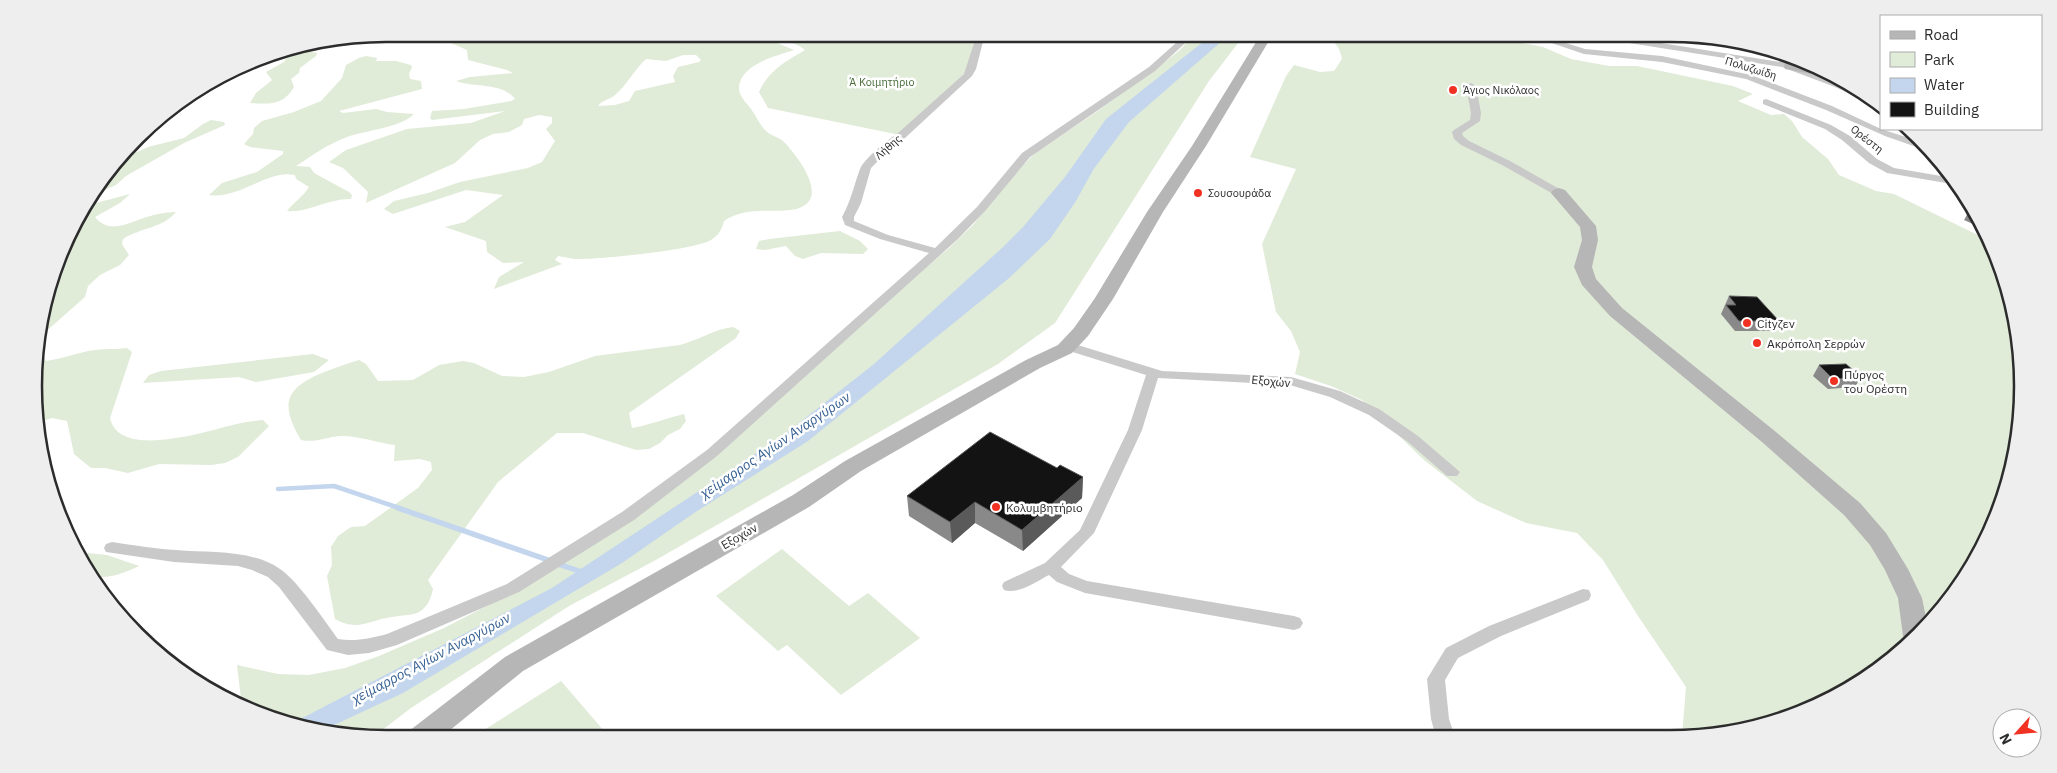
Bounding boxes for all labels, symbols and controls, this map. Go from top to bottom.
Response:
legend [1880,15,2042,130]
text: Road [1924,25,1959,44]
text: Park [1924,50,1954,69]
street label: Πολυζωίδη [1723,54,1779,82]
park label: Ά Κοιμητήριο [849,75,915,89]
text: Water [1924,75,1965,94]
place label: Άγιος Νικόλαος [1463,83,1539,97]
marker: Άγιος Νικόλαος [1447,84,1459,96]
text: Building [1924,100,1979,119]
street label: Ορέστη [1848,122,1886,156]
street label: Λήθης [872,132,904,162]
place label: Σουσουράδα [1208,186,1271,200]
marker: Σουσουράδα [1192,187,1204,199]
place label: Cityζεν [1757,316,1795,331]
marker: Cityζεν [1741,317,1753,329]
place label: Ακρόπολη Σερρών [1767,336,1865,351]
marker: Ακρόπολη Σερρών [1751,337,1763,349]
place label: Πύργος του Ορέστη [1844,367,1907,396]
street label: Εξοχών [1251,372,1291,390]
marker: Πύργος του Ορέστη [1828,375,1840,387]
water label: χείμαρρος Αγίων Αναργύρων [695,387,854,503]
place label: Κολυμβητήριο [1006,500,1083,515]
marker: Κολυμβητήριο [990,501,1002,513]
street label: Εξοχών [718,520,760,552]
water label: χείμαρρος Αγίων Αναργύρων [347,608,514,708]
north arrow [1992,708,2042,758]
text: N [1995,730,2016,748]

